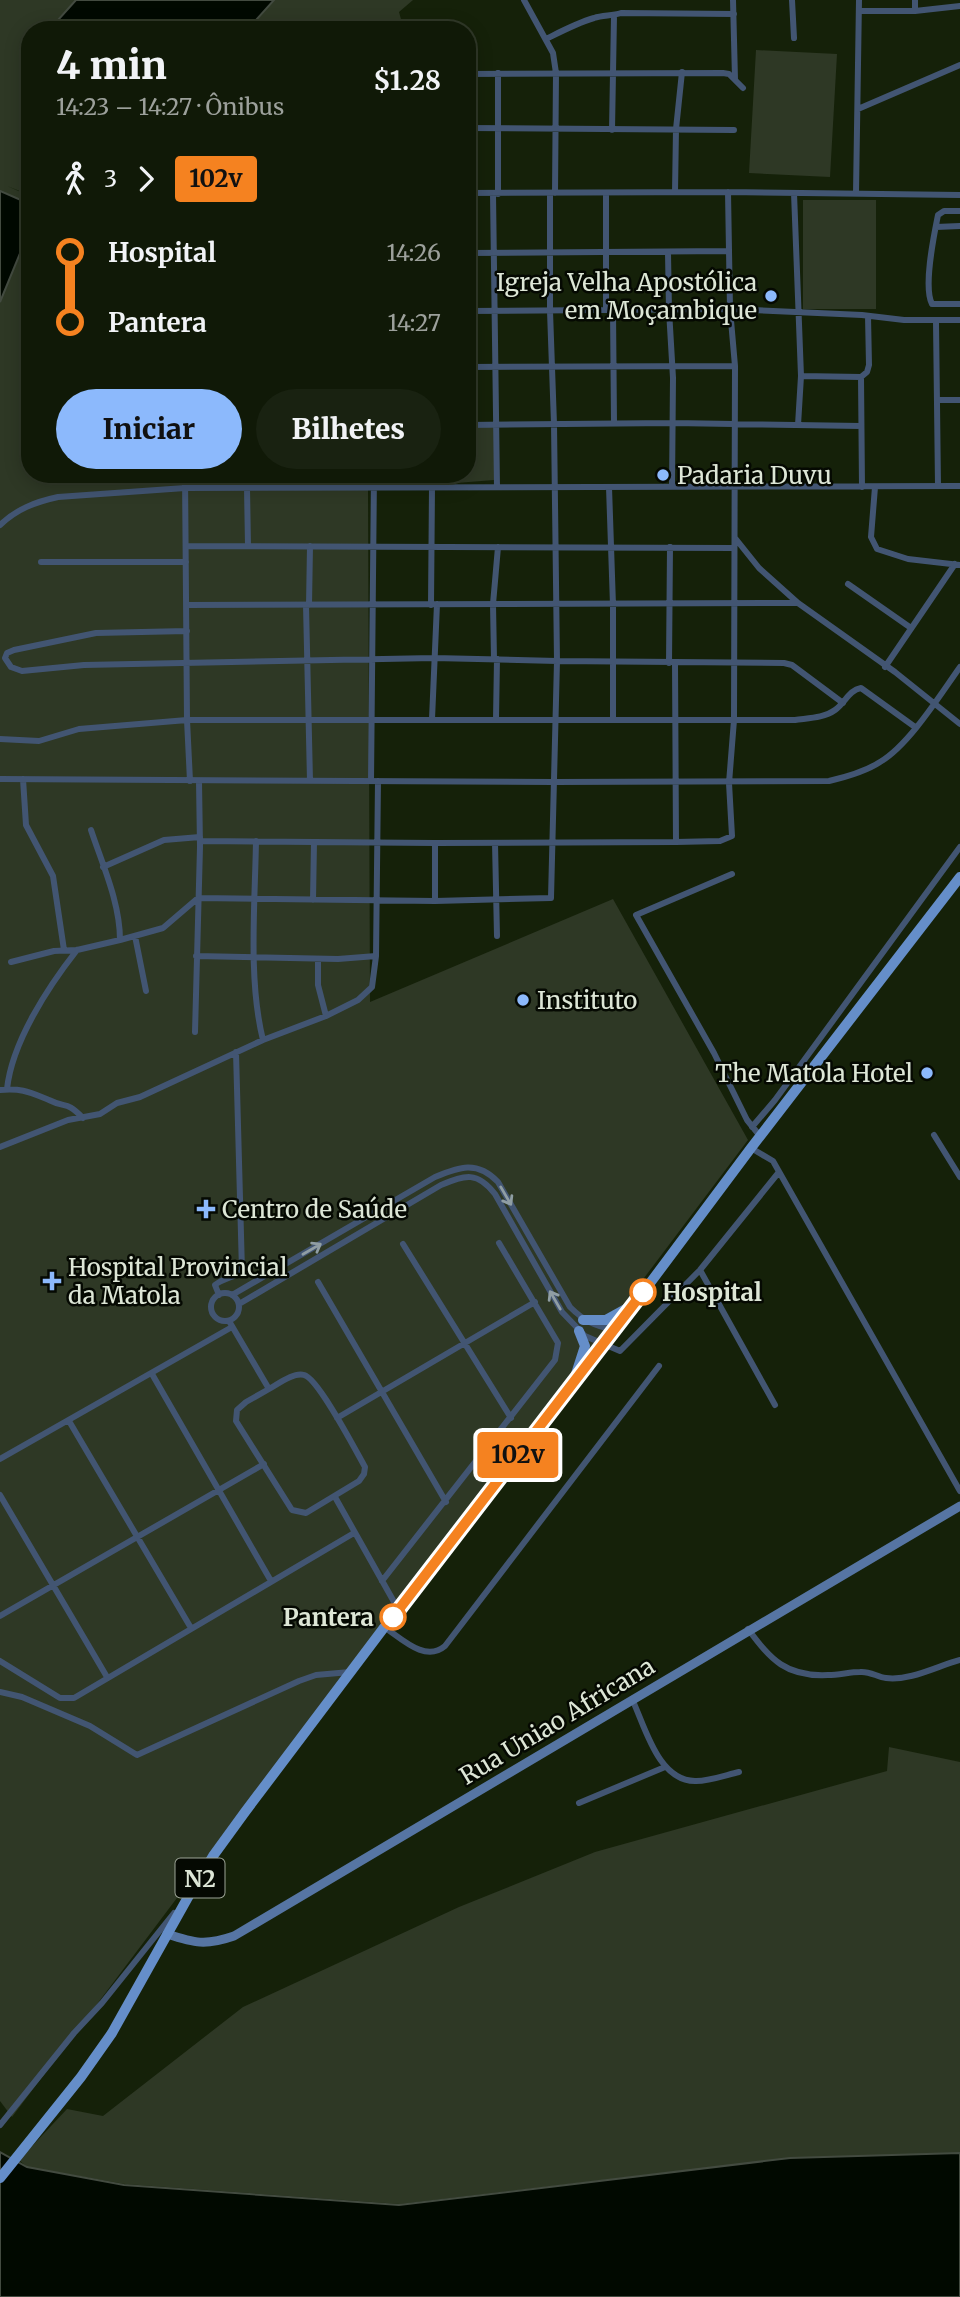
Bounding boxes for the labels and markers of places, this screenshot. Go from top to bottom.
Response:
place label: Igreja Velha Apostólica em Moçambique [496,267,757,326]
marker: Igreja Velha Apostólica em Moçambique [763,288,779,304]
place label: Padaria Duvu [677,460,832,491]
marker: Padaria Duvu [655,467,671,483]
place label: Instituto [537,985,637,1016]
marker: Instituto [515,992,531,1008]
place label: The Matola Hotel [715,1058,913,1089]
marker: The Matola Hotel [919,1065,935,1081]
place label: Centro de Saúde [222,1194,407,1225]
marker: Centro de Saúde [196,1199,216,1219]
place label: Hospital Provincial da Matola [68,1252,287,1311]
marker: Hospital Provincial da Matola [42,1271,62,1291]
place label: Hospital [662,1277,762,1308]
marker: Hospital [630,1279,656,1305]
place label: Pantera [283,1602,374,1633]
marker: Pantera [380,1604,406,1630]

